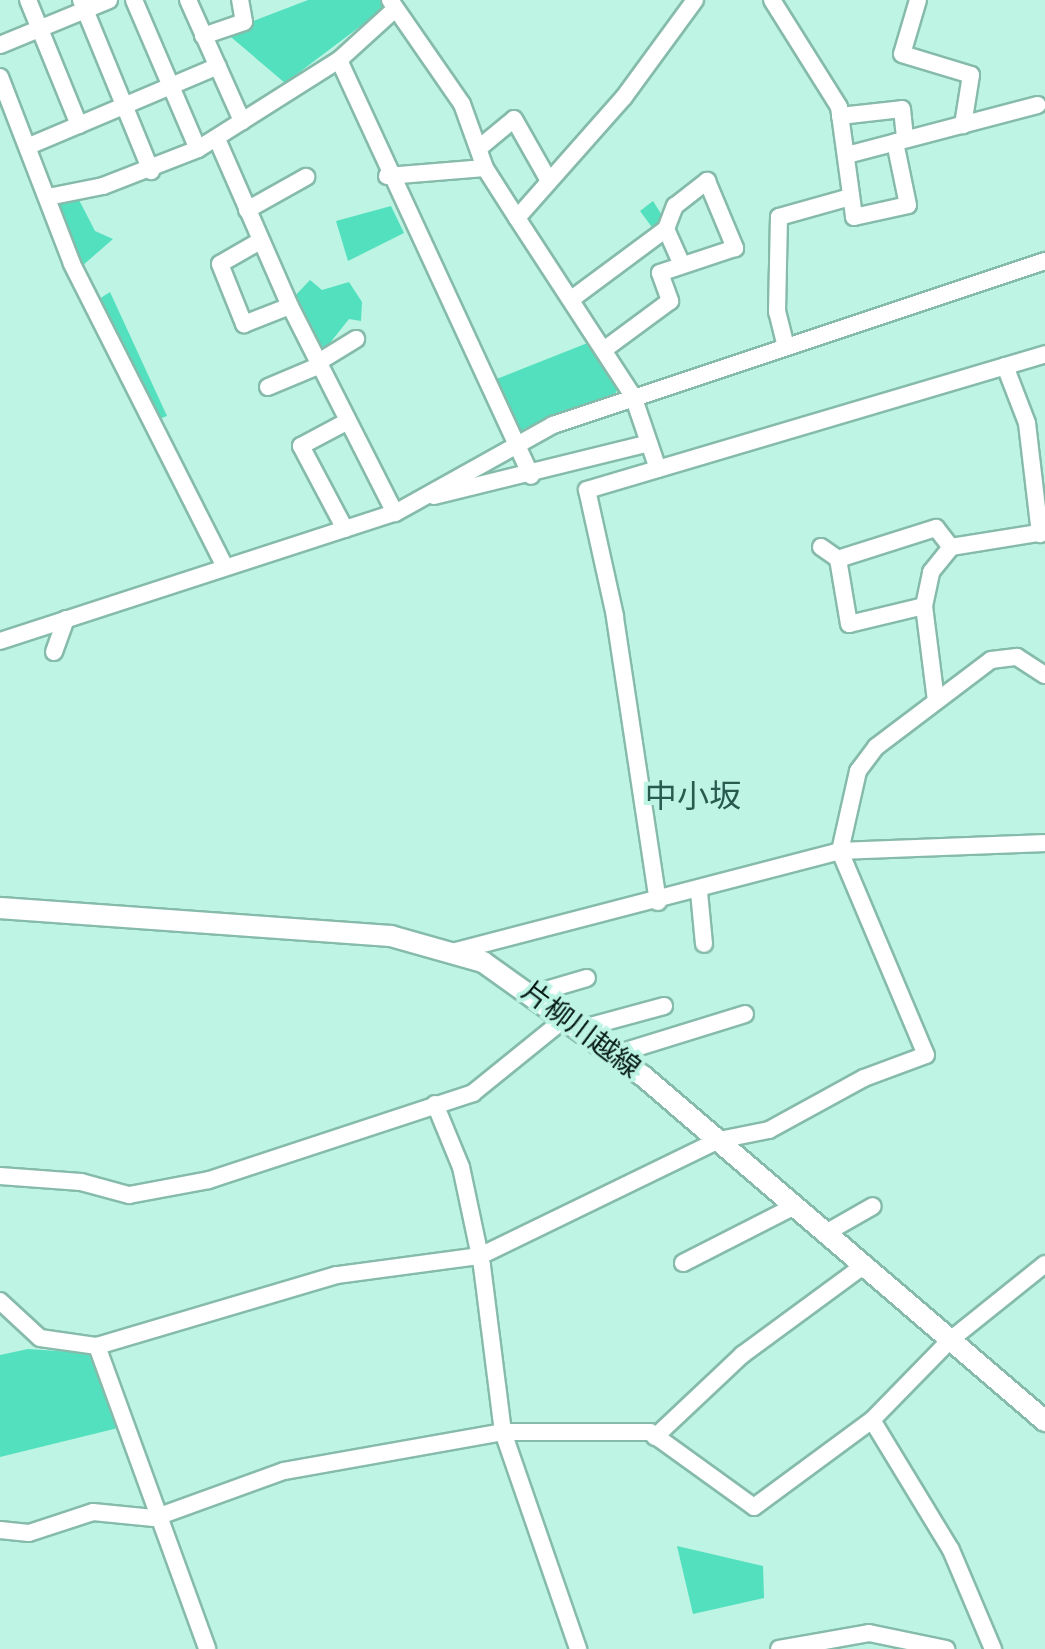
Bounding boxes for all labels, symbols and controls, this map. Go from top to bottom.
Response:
district label: 中小坂 [645,777,741,815]
street label: 片柳川越線 [515,974,647,1086]

